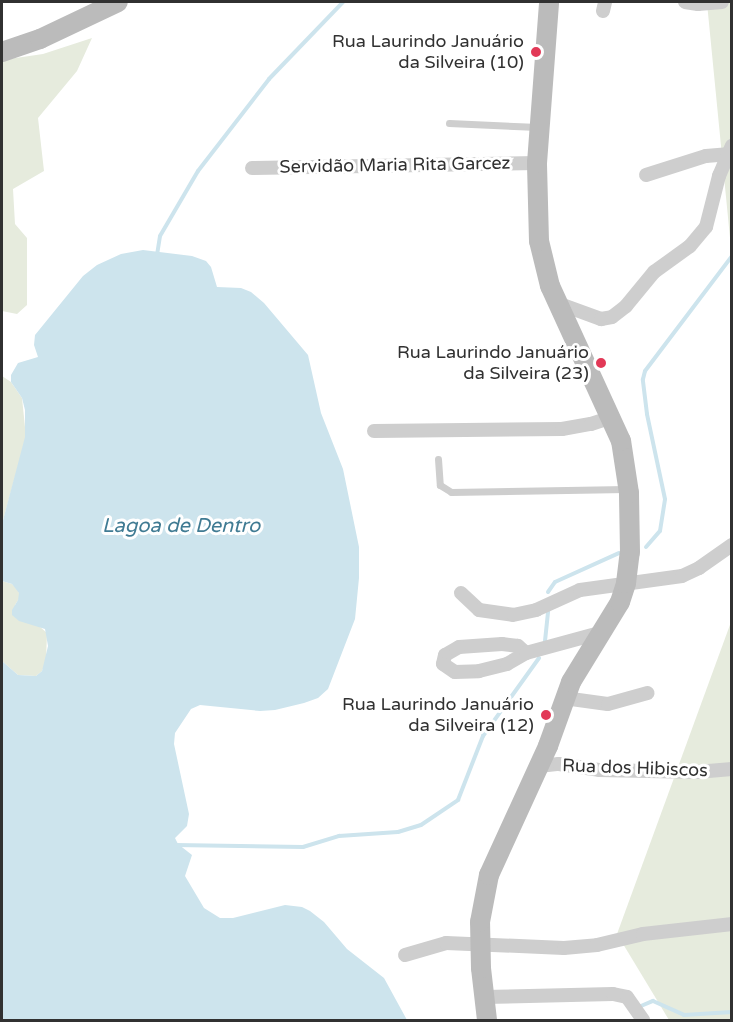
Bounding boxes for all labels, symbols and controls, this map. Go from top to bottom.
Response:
place label: Rua Laurindo Januário da Silveira (10) [332,31,524,74]
marker: Rua Laurindo Januário da Silveira (10) [529,45,543,59]
street label: Servidão Maria Rita Garcez [279,152,511,178]
place label: Rua Laurindo Januário da Silveira (23) [397,342,589,385]
marker: Rua Laurindo Januário da Silveira (23) [594,356,608,370]
water label: Lagoa de Dentro [102,514,260,538]
place label: Rua Laurindo Januário da Silveira (12) [342,694,534,736]
marker: Rua Laurindo Januário da Silveira (12) [539,708,553,722]
street label: Rua dos Hibiscos [562,755,708,781]

